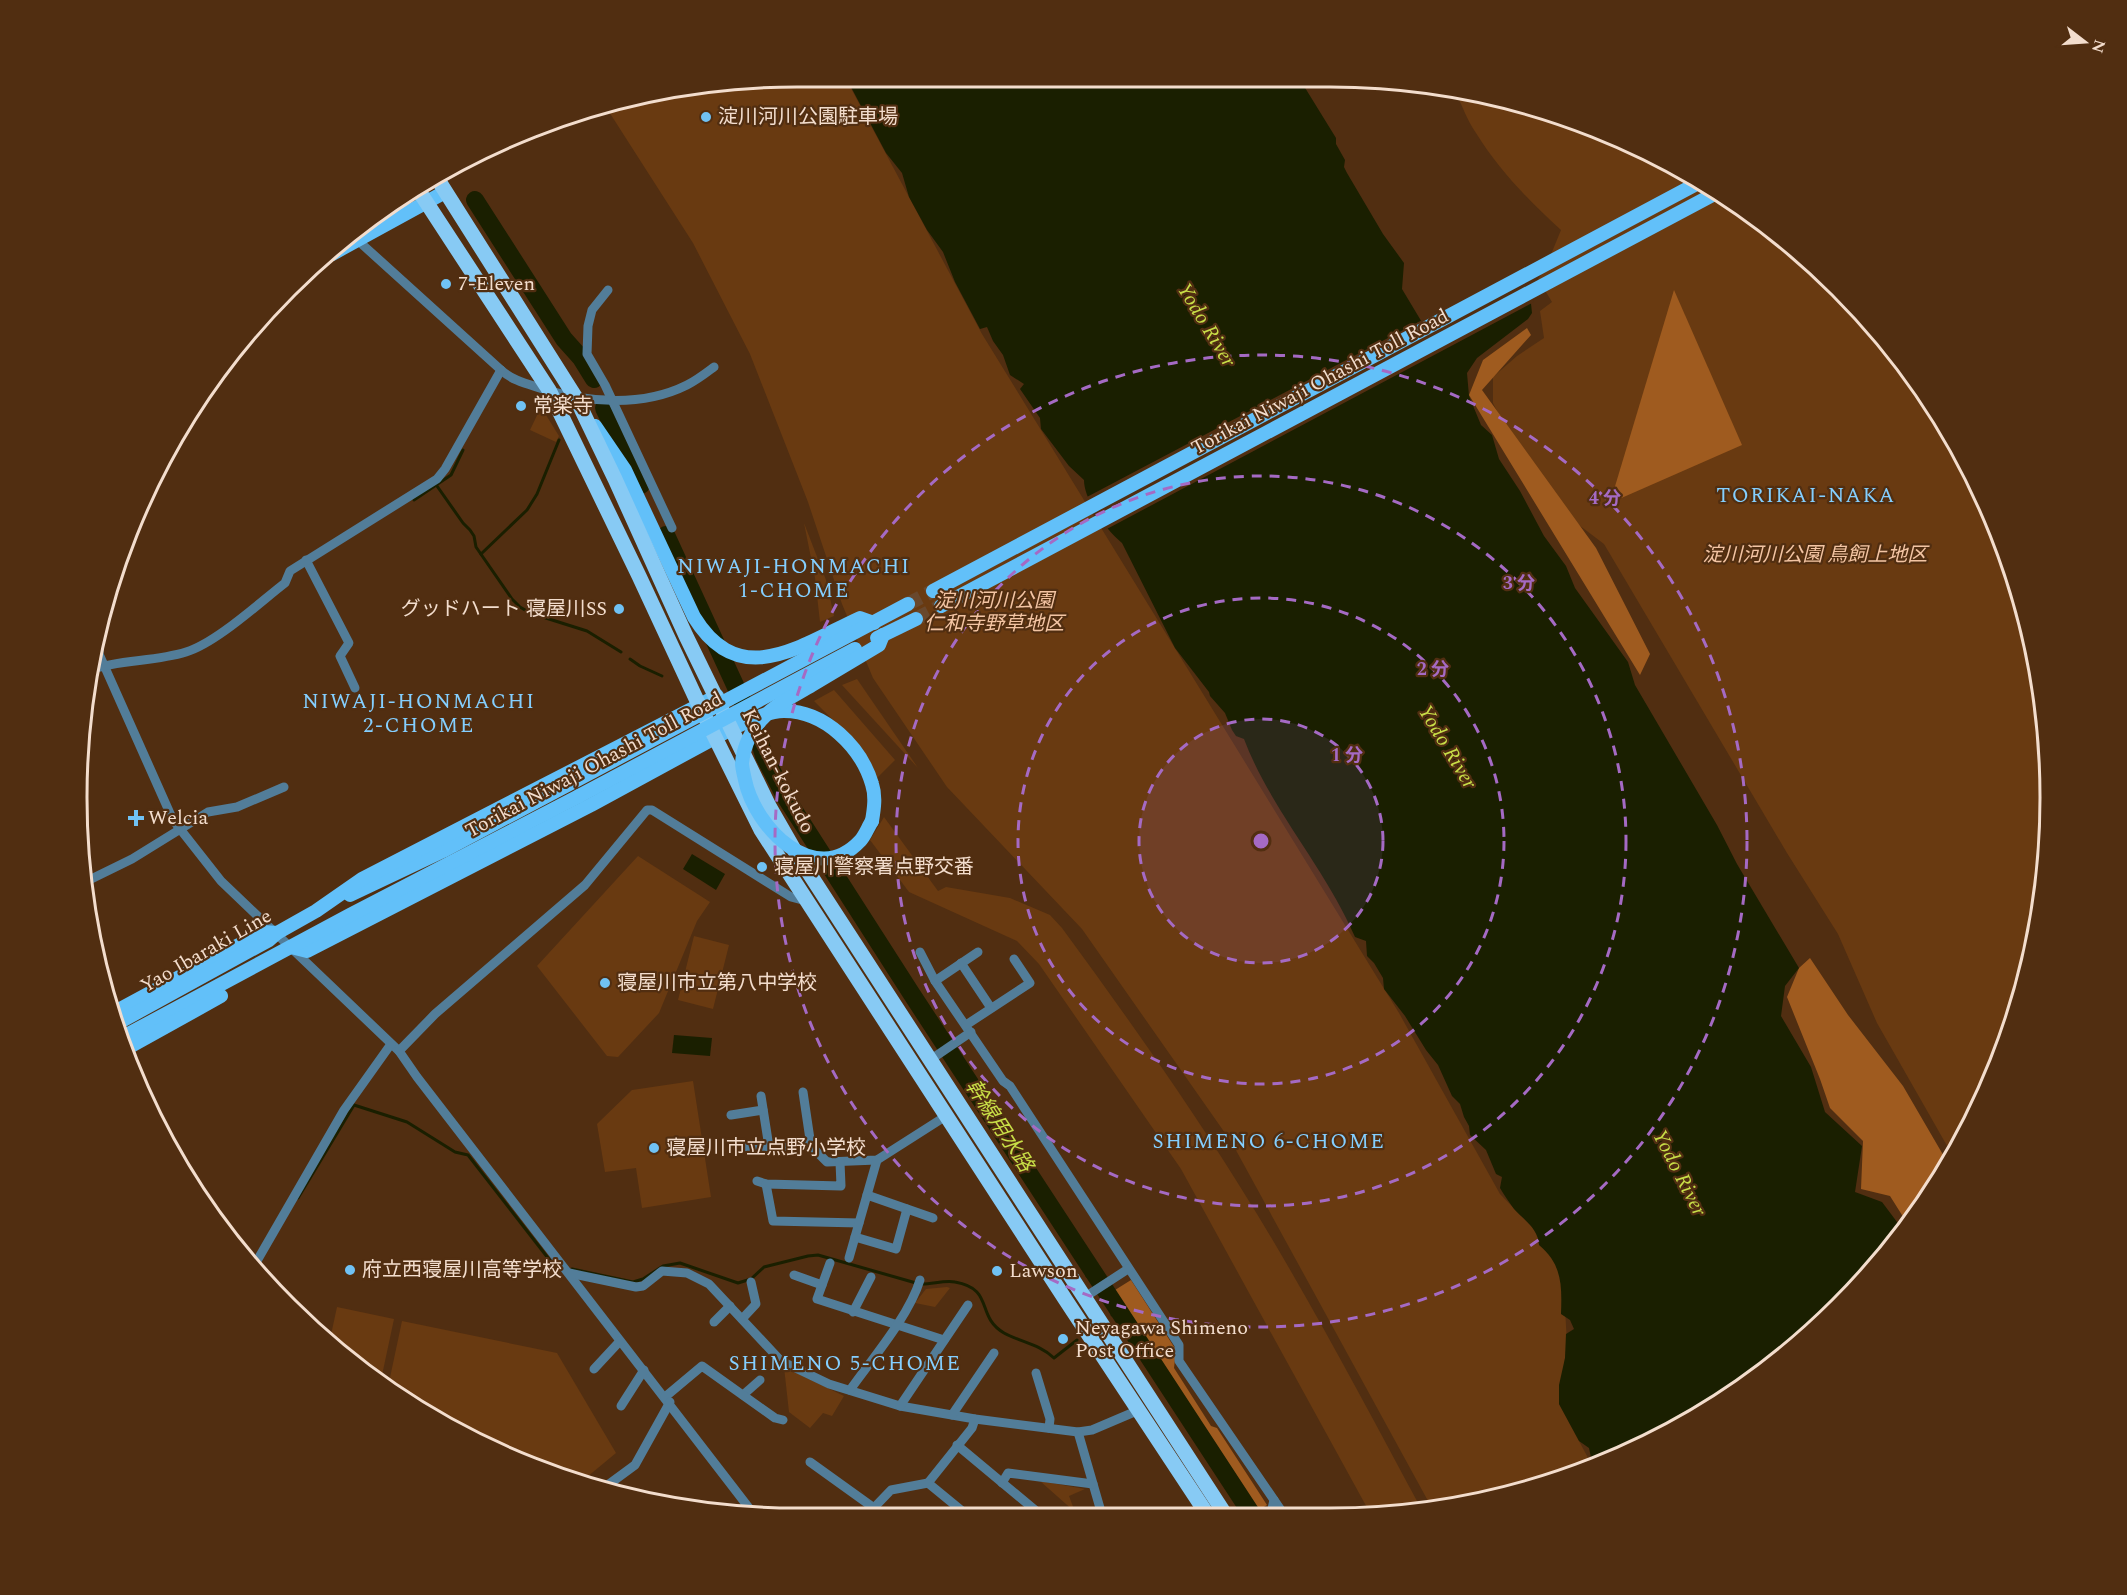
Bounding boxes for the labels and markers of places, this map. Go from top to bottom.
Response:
place label: 淀川河川公園駐車場 [718,102,898,132]
marker: 淀川河川公園駐車場 [699,110,713,124]
place label: 7-Eleven [458,269,535,299]
marker: 7-Eleven [439,277,453,291]
place label: 常楽寺 [533,391,593,421]
marker: 常楽寺 [514,399,528,413]
place label: グッドハート 寝屋川SS [401,594,607,624]
marker: グッドハート 寝屋川SS [612,602,626,616]
place label: Welcia [148,803,209,833]
marker: Welcia [129,811,143,825]
centre of rings [1251,831,1271,851]
place label: 寝屋川警察署点野交番 [774,852,974,882]
marker: 寝屋川警察署点野交番 [755,860,769,874]
place label: 寝屋川市立第八中学校 [617,968,817,998]
marker: 寝屋川市立第八中学校 [598,976,612,990]
place label: 寝屋川市立点野小学校 [666,1133,866,1163]
marker: 寝屋川市立点野小学校 [647,1141,661,1155]
place label: 府立西寝屋川高等学校 [362,1255,562,1285]
place label: Lawson [1009,1256,1078,1286]
marker: 府立西寝屋川高等学校 [343,1263,357,1277]
marker: Lawson [990,1264,1004,1278]
place label: Neyagawa Shimeno Post Office [1075,1313,1248,1366]
marker: Neyagawa Shimeno Post Office [1056,1332,1070,1346]

